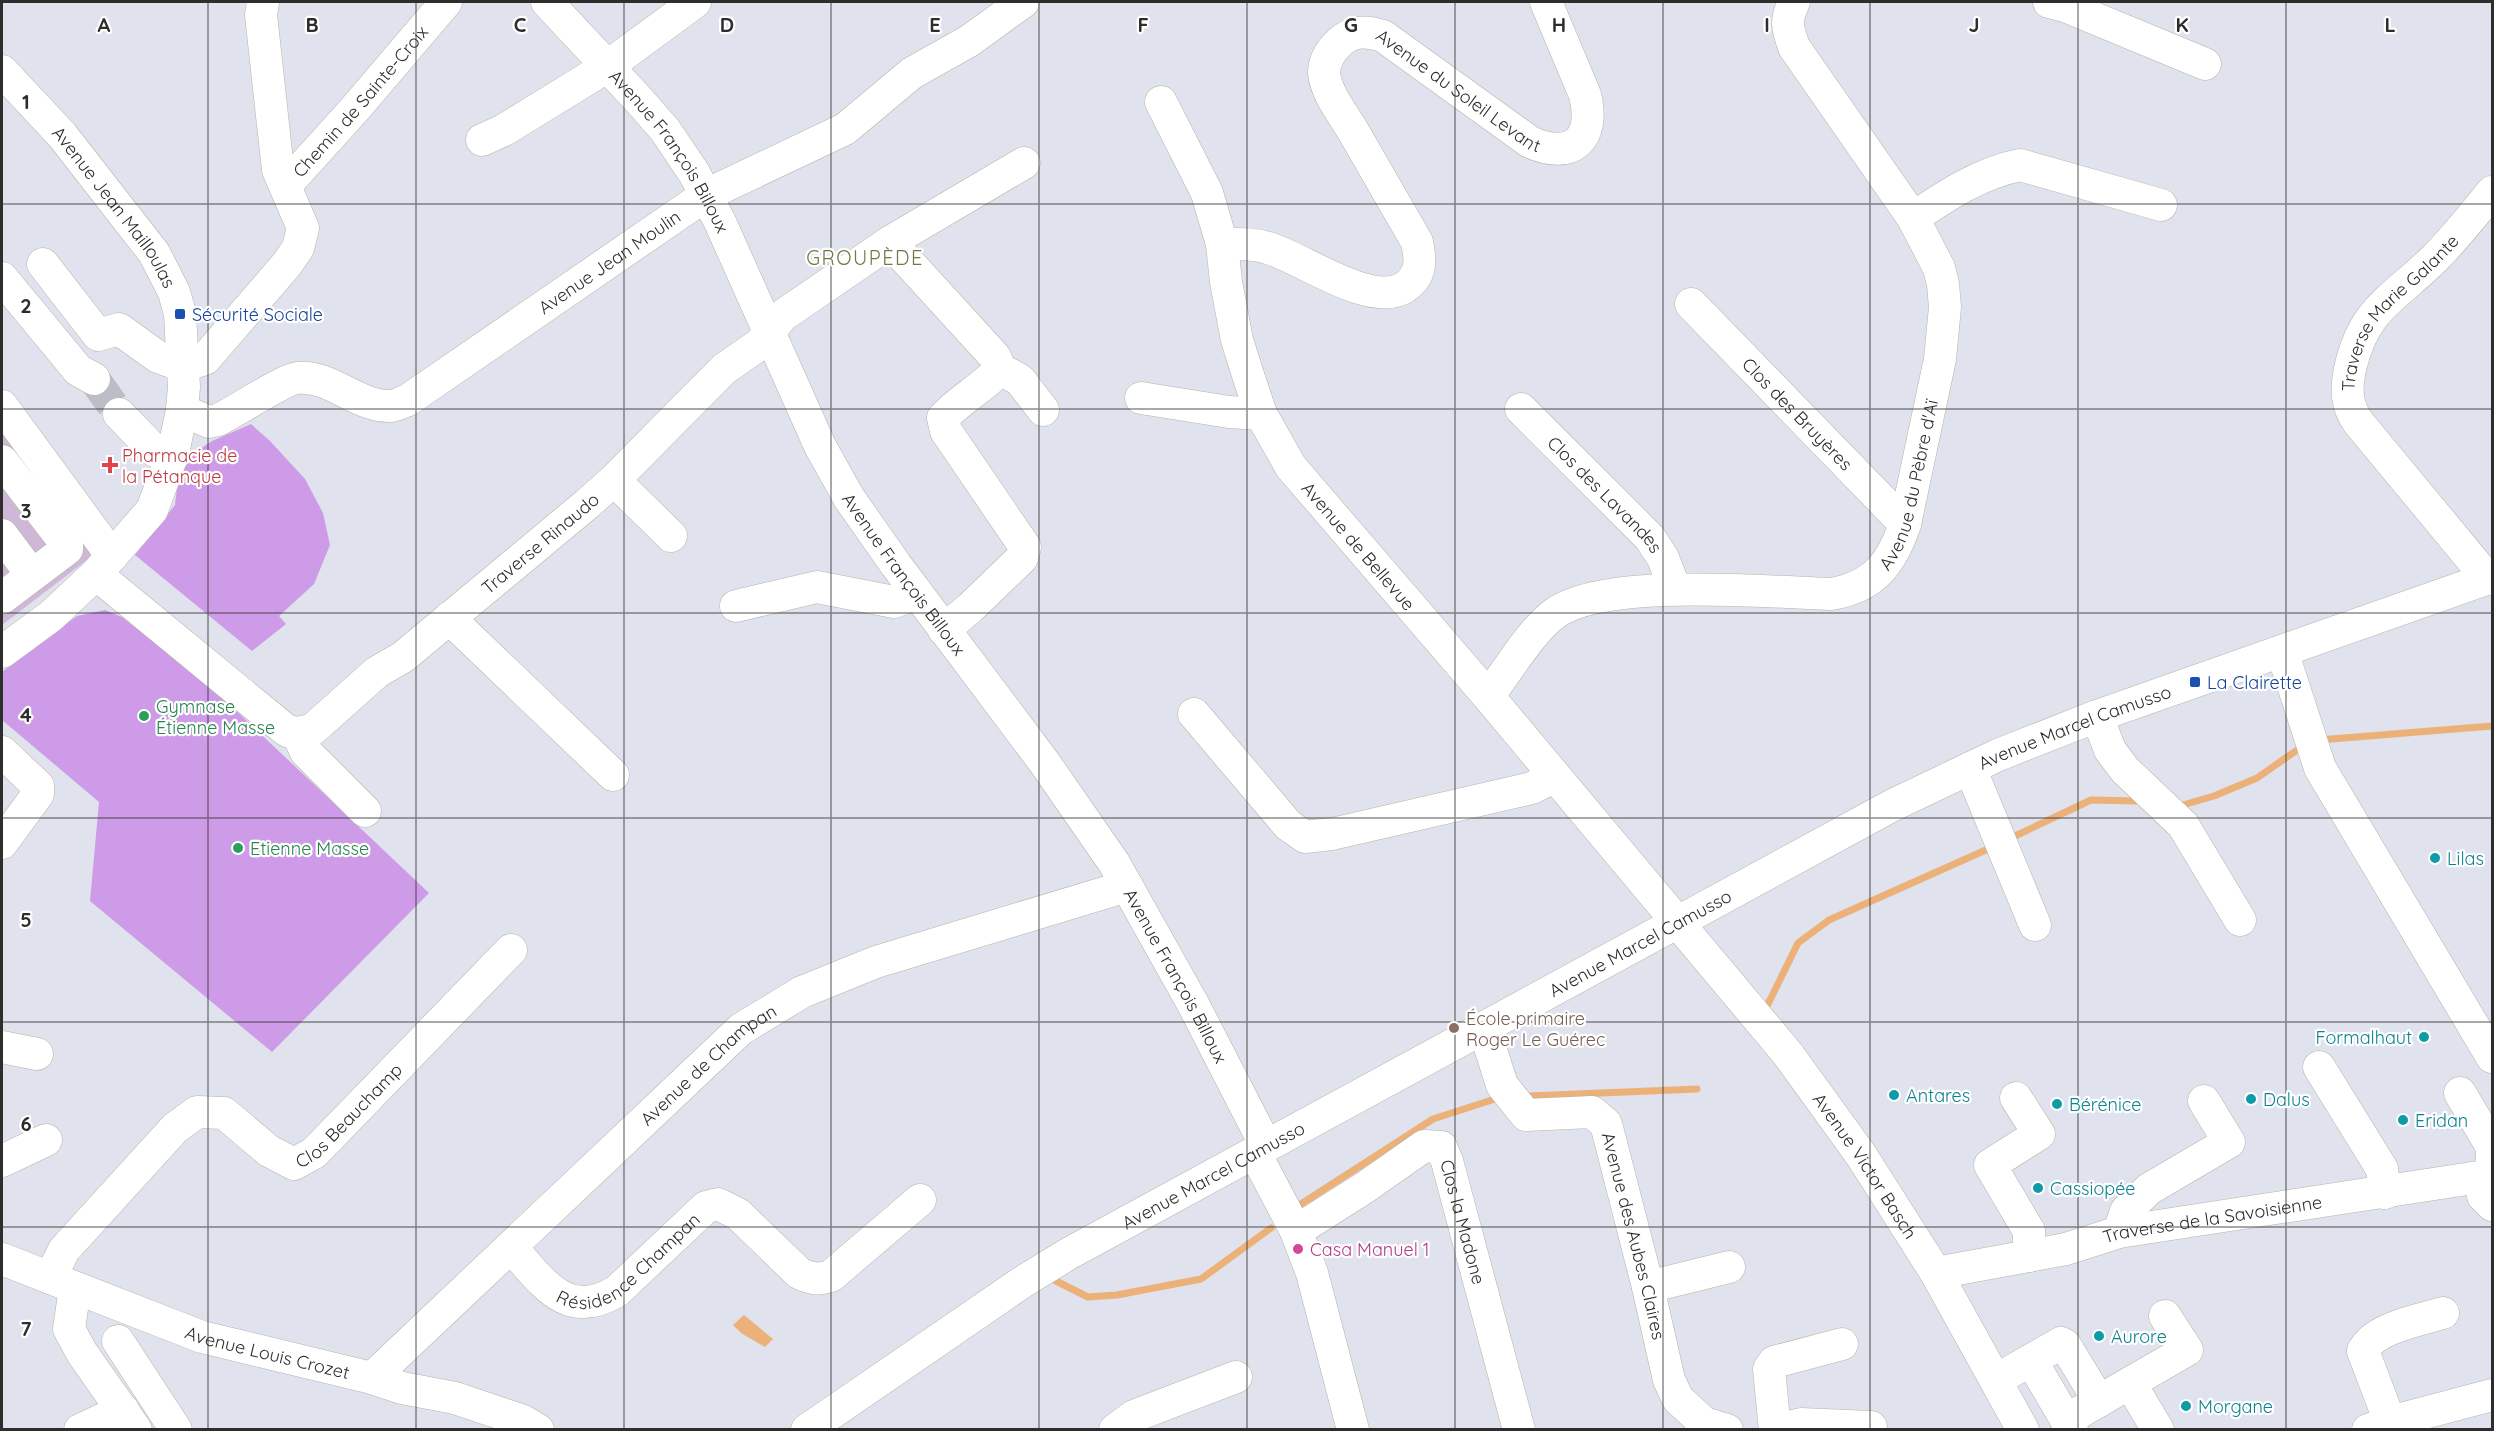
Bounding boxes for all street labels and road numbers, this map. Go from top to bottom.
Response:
street label: Chemin de Sainte-Croix [288,20,433,182]
street label: Avenue du Soleil Levant [1372,23,1544,157]
street label: Avenue François Billoux [604,64,735,236]
street label: Avenue Jean Mailloulas [48,121,181,292]
street label: Avenue Jean Moulin [534,205,685,319]
street label: Traverse Marie Galante [2336,229,2463,392]
street label: Clos des Bruyères [1738,352,1858,475]
street label: Avenue du Pèbre d'Aï [1874,396,1943,574]
street label: Clos des Lavandes [1543,431,1668,557]
street label: Avenue de Bellevue [1297,477,1421,615]
street label: Traverse Rinaudo [476,487,604,599]
street label: Avenue François Billoux [837,488,971,660]
street label: Avenue Marcel Camusso [1974,679,2174,774]
street label: Avenue François Billoux [1119,884,1233,1067]
street label: Avenue Marcel Camusso [1545,884,1735,1002]
street label: Avenue de Champan [635,999,780,1130]
street label: Clos Beauchamp [291,1058,407,1173]
street label: Avenue Victor Basch [1808,1088,1923,1243]
street label: Avenue Marcel Camusso [1118,1116,1308,1234]
street label: Avenue des Aubes Claires [1597,1130,1671,1342]
street label: Clos la Madone [1436,1157,1491,1287]
street label: Traverse de la Savoisienne [2100,1190,2323,1248]
street label: Résidence Champan [553,1208,704,1314]
street label: Avenue Louis Crozet [182,1320,352,1384]

